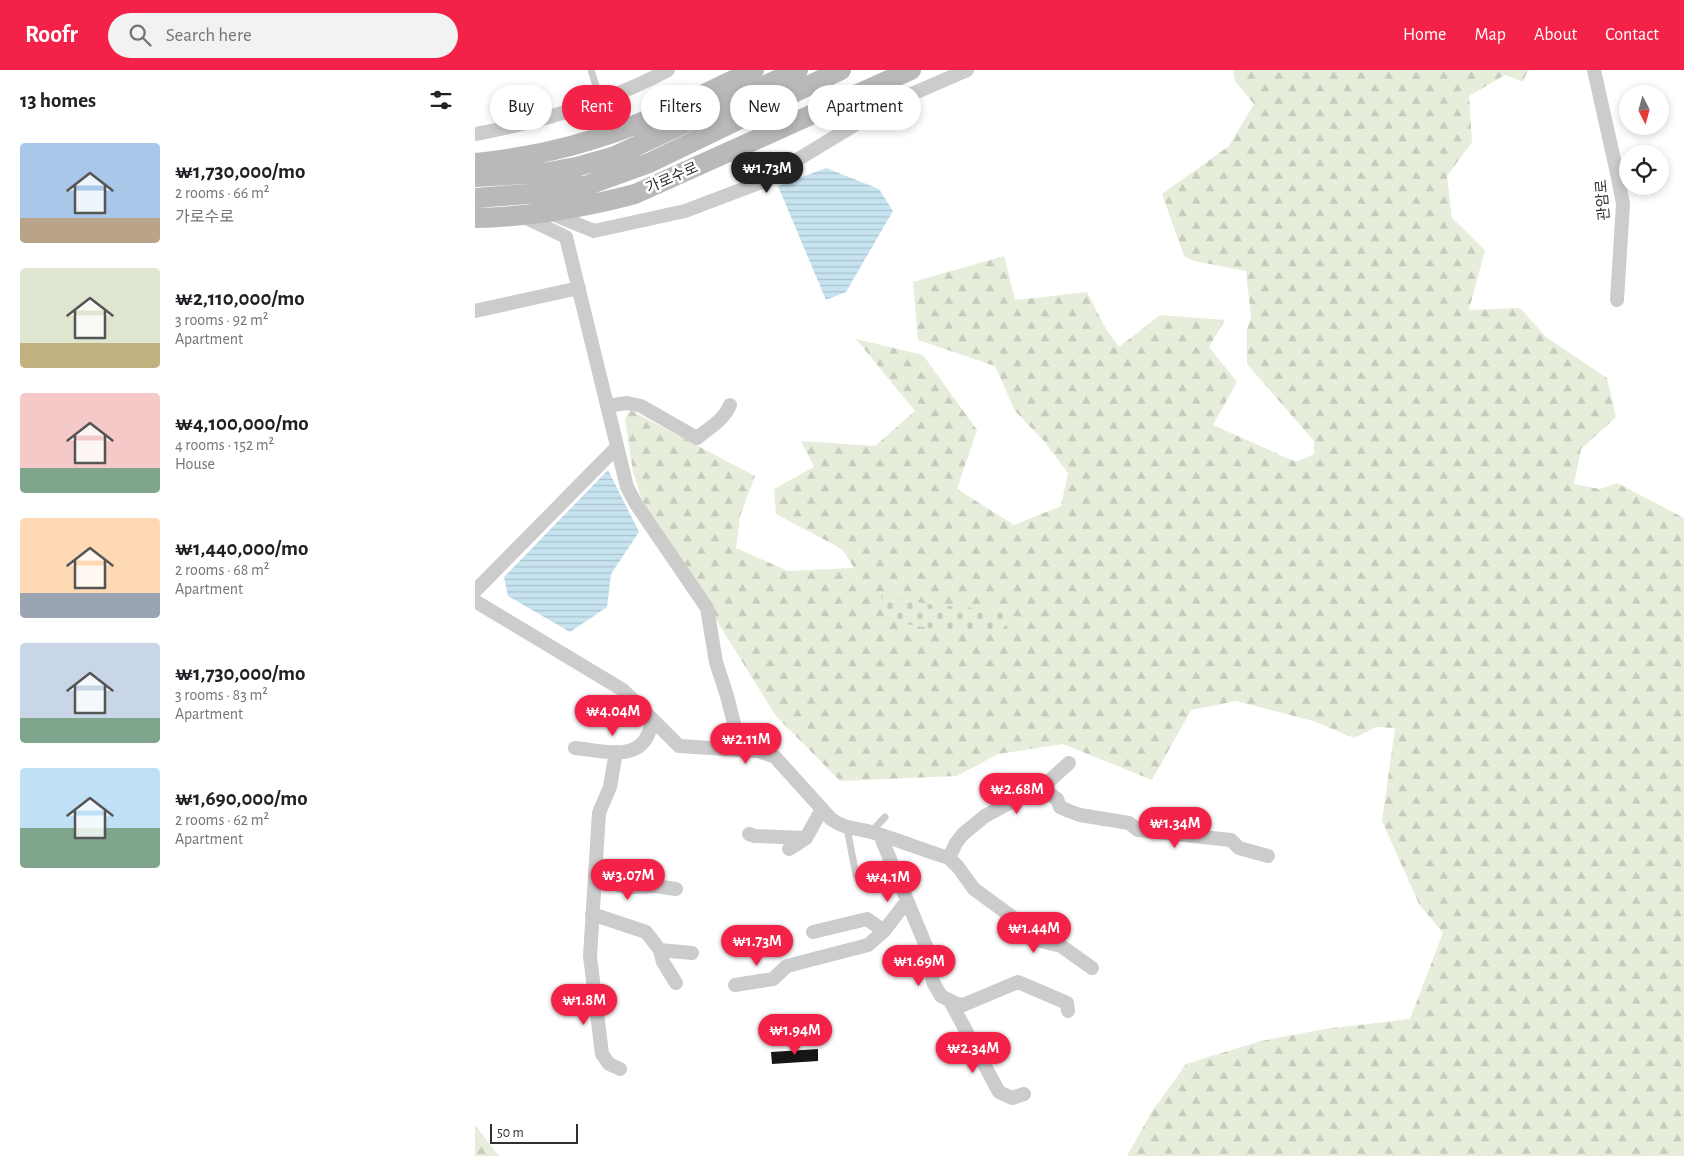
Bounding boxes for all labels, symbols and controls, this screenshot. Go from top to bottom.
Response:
search box [108,13,458,58]
icon: search [126,21,154,49]
text: Roofr [25,23,78,47]
text: Search here [166,26,252,45]
text: Home [1403,26,1446,44]
text: Map [1474,26,1506,44]
text: About [1534,26,1577,44]
text: Contact [1605,26,1659,44]
chip: Buy [490,85,552,130]
chip: Rent [562,85,631,130]
chip: Filters [641,85,720,130]
chip: New [730,85,798,130]
chip: Apartment [808,85,921,130]
north arrow [1619,85,1669,135]
map controls [1619,85,1669,195]
icon: filters [427,86,455,114]
text: 13 homes [20,90,96,111]
button: locate [1619,145,1669,195]
pin: ₩1.73M [726,152,808,194]
street label: 가로수로 [643,159,700,196]
text: ₩1.73M [742,160,792,176]
text: ₩1,730,000/mo [175,161,305,182]
icon: home [60,163,120,223]
street label: 관암로 [1593,179,1612,221]
text: 2 rooms · 66 m² [175,185,269,201]
text: 가로수로 [175,209,234,225]
icon: home [60,288,120,348]
text: ₩2,110,000/mo [175,288,305,309]
text: 3 rooms · 92 m² [175,312,268,328]
text: Apartment [175,331,243,347]
icon: home [60,413,120,473]
text: ₩4,100,000/mo [175,413,309,434]
text: 4 rooms · 152 m² [175,437,274,453]
text: House [175,456,215,472]
icon: home [60,538,120,598]
text: ₩1,440,000/mo [175,538,308,559]
text: 2 rooms · 68 m² [175,562,269,578]
text: Apartment [175,581,243,597]
icon: home [60,663,120,723]
text: ₩1,730,000/mo [175,663,305,684]
text: 3 rooms · 83 m² [175,687,268,703]
pin: ₩4.04M [572,694,654,737]
text: ₩4.04M [586,703,640,719]
text: Apartment [175,706,243,722]
pin: ₩2.11M [705,722,787,765]
text: ₩2.11M [721,731,771,747]
pin: ₩2.68M [976,772,1058,815]
text: ₩2.68M [990,781,1044,797]
icon: home [60,788,120,848]
text: ₩1,690,000/mo [175,788,308,809]
pin: ₩1.34M [1134,806,1216,849]
text: 2 rooms · 62 m² [175,812,269,828]
text: ₩1.34M [1150,815,1200,831]
text: Apartment [175,831,243,847]
pin: ₩3.07M [587,858,669,901]
pin: ₩4.1M [853,860,923,903]
text: ₩3.07M [602,867,654,883]
text: ₩4.1M [866,869,910,885]
pin: ₩1.44M [993,912,1075,954]
text: ₩1.44M [1008,920,1060,936]
pin: ₩1.73M [716,924,798,967]
text: ₩1.73M [732,933,782,949]
pin: ₩1.69M [878,944,960,987]
text: ₩1.69M [893,953,945,969]
pin: ₩1.8M [549,984,619,1026]
text: ₩1.8M [562,992,606,1008]
pin: ₩1.94M [754,1014,836,1056]
text: ₩1.94M [769,1022,821,1038]
pin: ₩2.34M [932,1032,1014,1074]
text: ₩2.34M [947,1040,999,1056]
scale bar [490,1121,577,1144]
text: 50 m [497,1126,524,1140]

